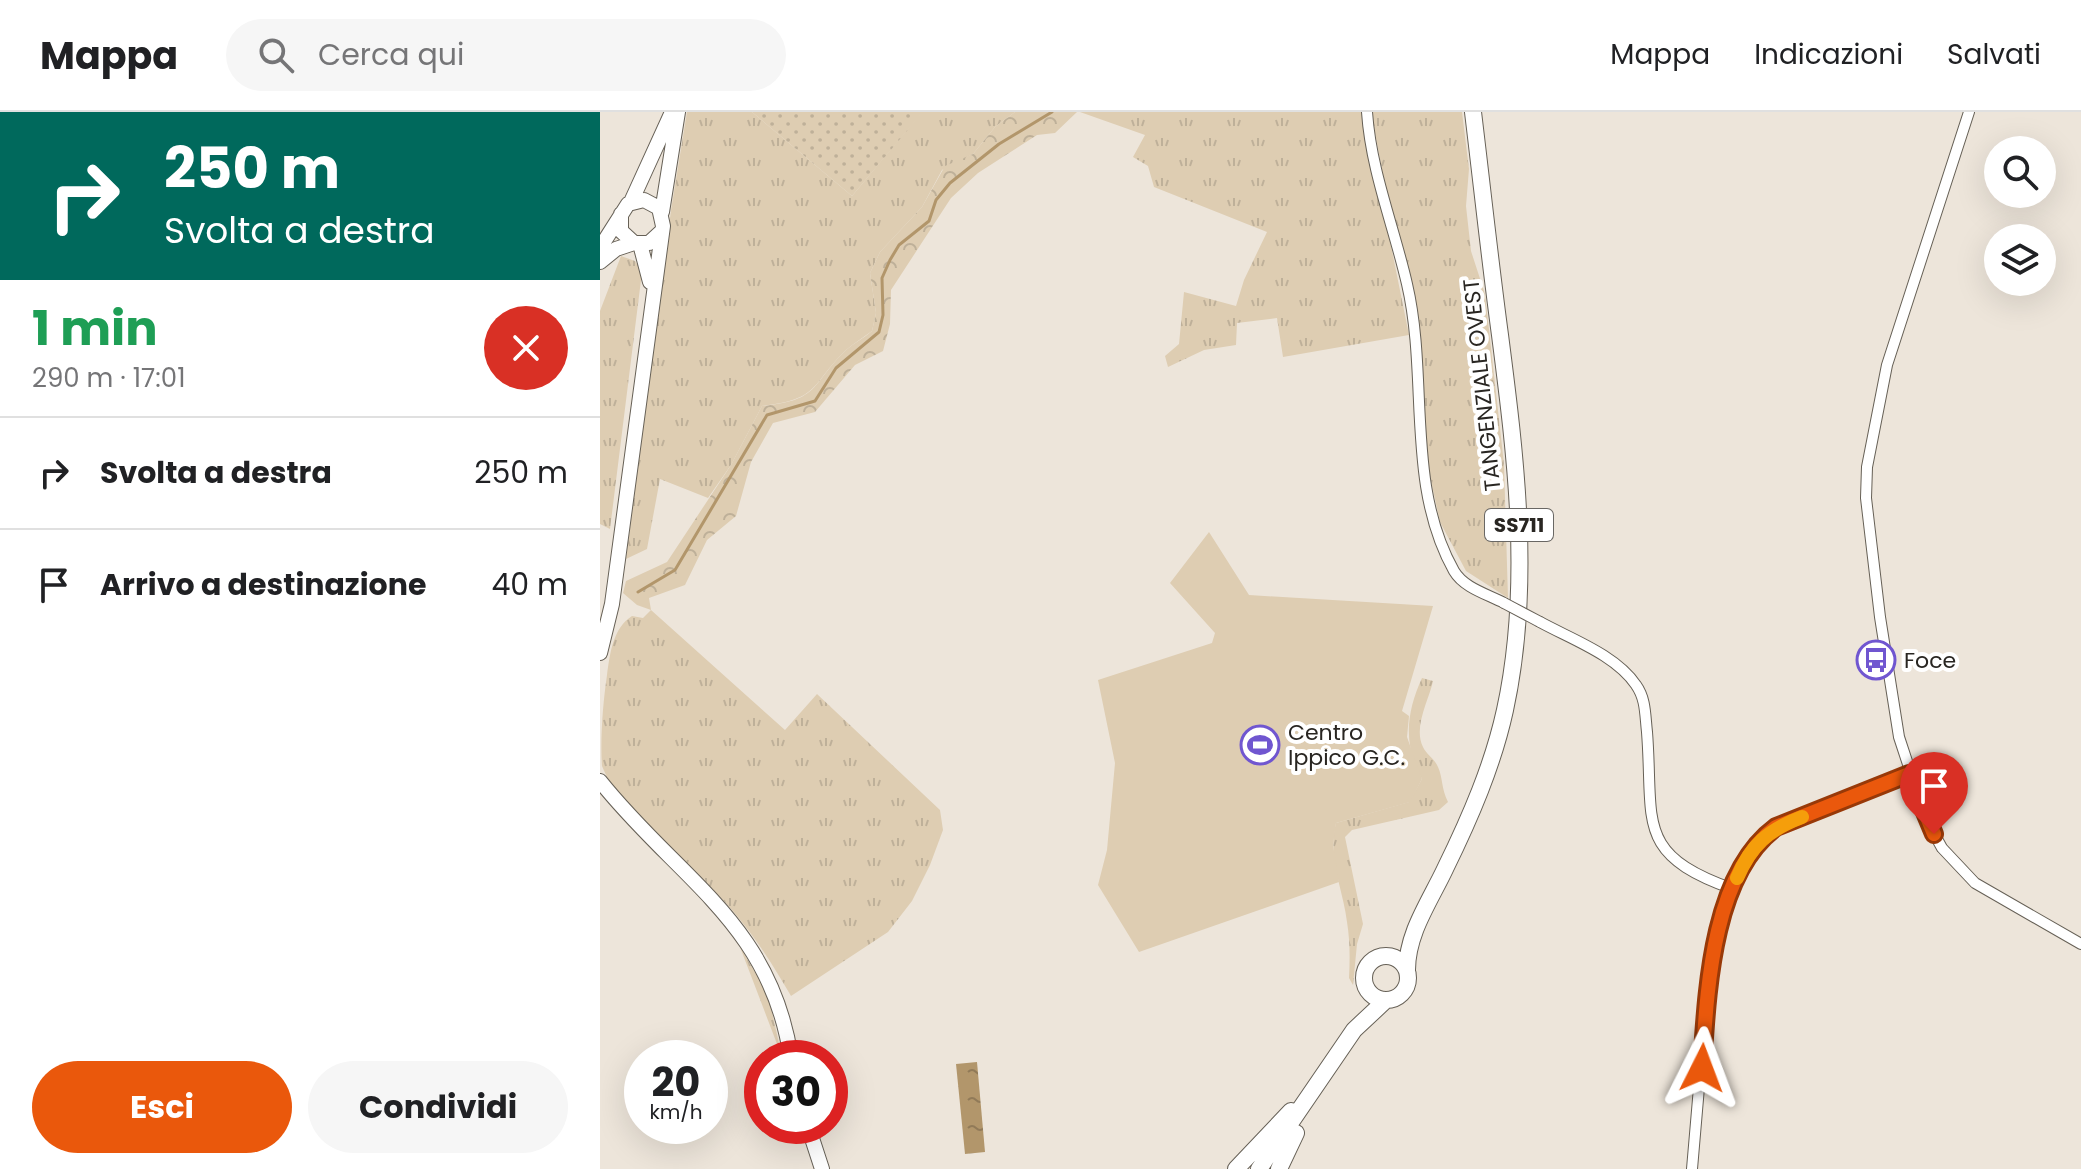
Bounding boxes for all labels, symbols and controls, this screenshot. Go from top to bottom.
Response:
search box [226,19,786,91]
text: Mappa [40,29,178,82]
icon: search [254,33,298,77]
text: Cerca qui [318,33,464,76]
text: Mappa [1610,35,1710,74]
text: Indicazioni [1754,35,1903,74]
text: Salvati [1947,35,2041,74]
text: 250 m [164,129,340,208]
map controls [1984,136,2056,296]
button: search [1984,136,2056,208]
icon: right [32,144,136,248]
text: Svolta a destra [164,205,435,256]
button: layers [1984,224,2056,296]
street label: TANGENZIALE OVEST [1455,277,1509,493]
text: 1 min [32,295,158,362]
button: close [484,306,568,390]
text: 290 m · 17:01 [32,360,185,396]
icon: right [32,451,76,495]
text: Svolta a destra [100,451,332,494]
text: 250 m [474,451,568,494]
road number: SS711 [1485,509,1553,541]
icon: arrive [32,563,76,607]
text: Arrivo a destinazione [100,563,426,606]
text: 40 m [491,563,568,606]
bus stop icon: Foce [1855,639,1897,681]
place label: Foce [1904,645,1956,676]
place label: Centro Ippico G.C. [1288,717,1405,773]
sports icon: Centro Ippico G.C. [1239,724,1281,766]
pin [1900,752,1968,834]
icon: arrive [1912,764,1956,808]
position arrow [1660,1026,1744,1110]
speed limit sign: 30 [744,1040,848,1144]
text: 20 [652,1054,700,1110]
button: Esci [32,1061,292,1153]
button: Condividi [308,1061,568,1153]
text: km/h [649,1098,703,1126]

